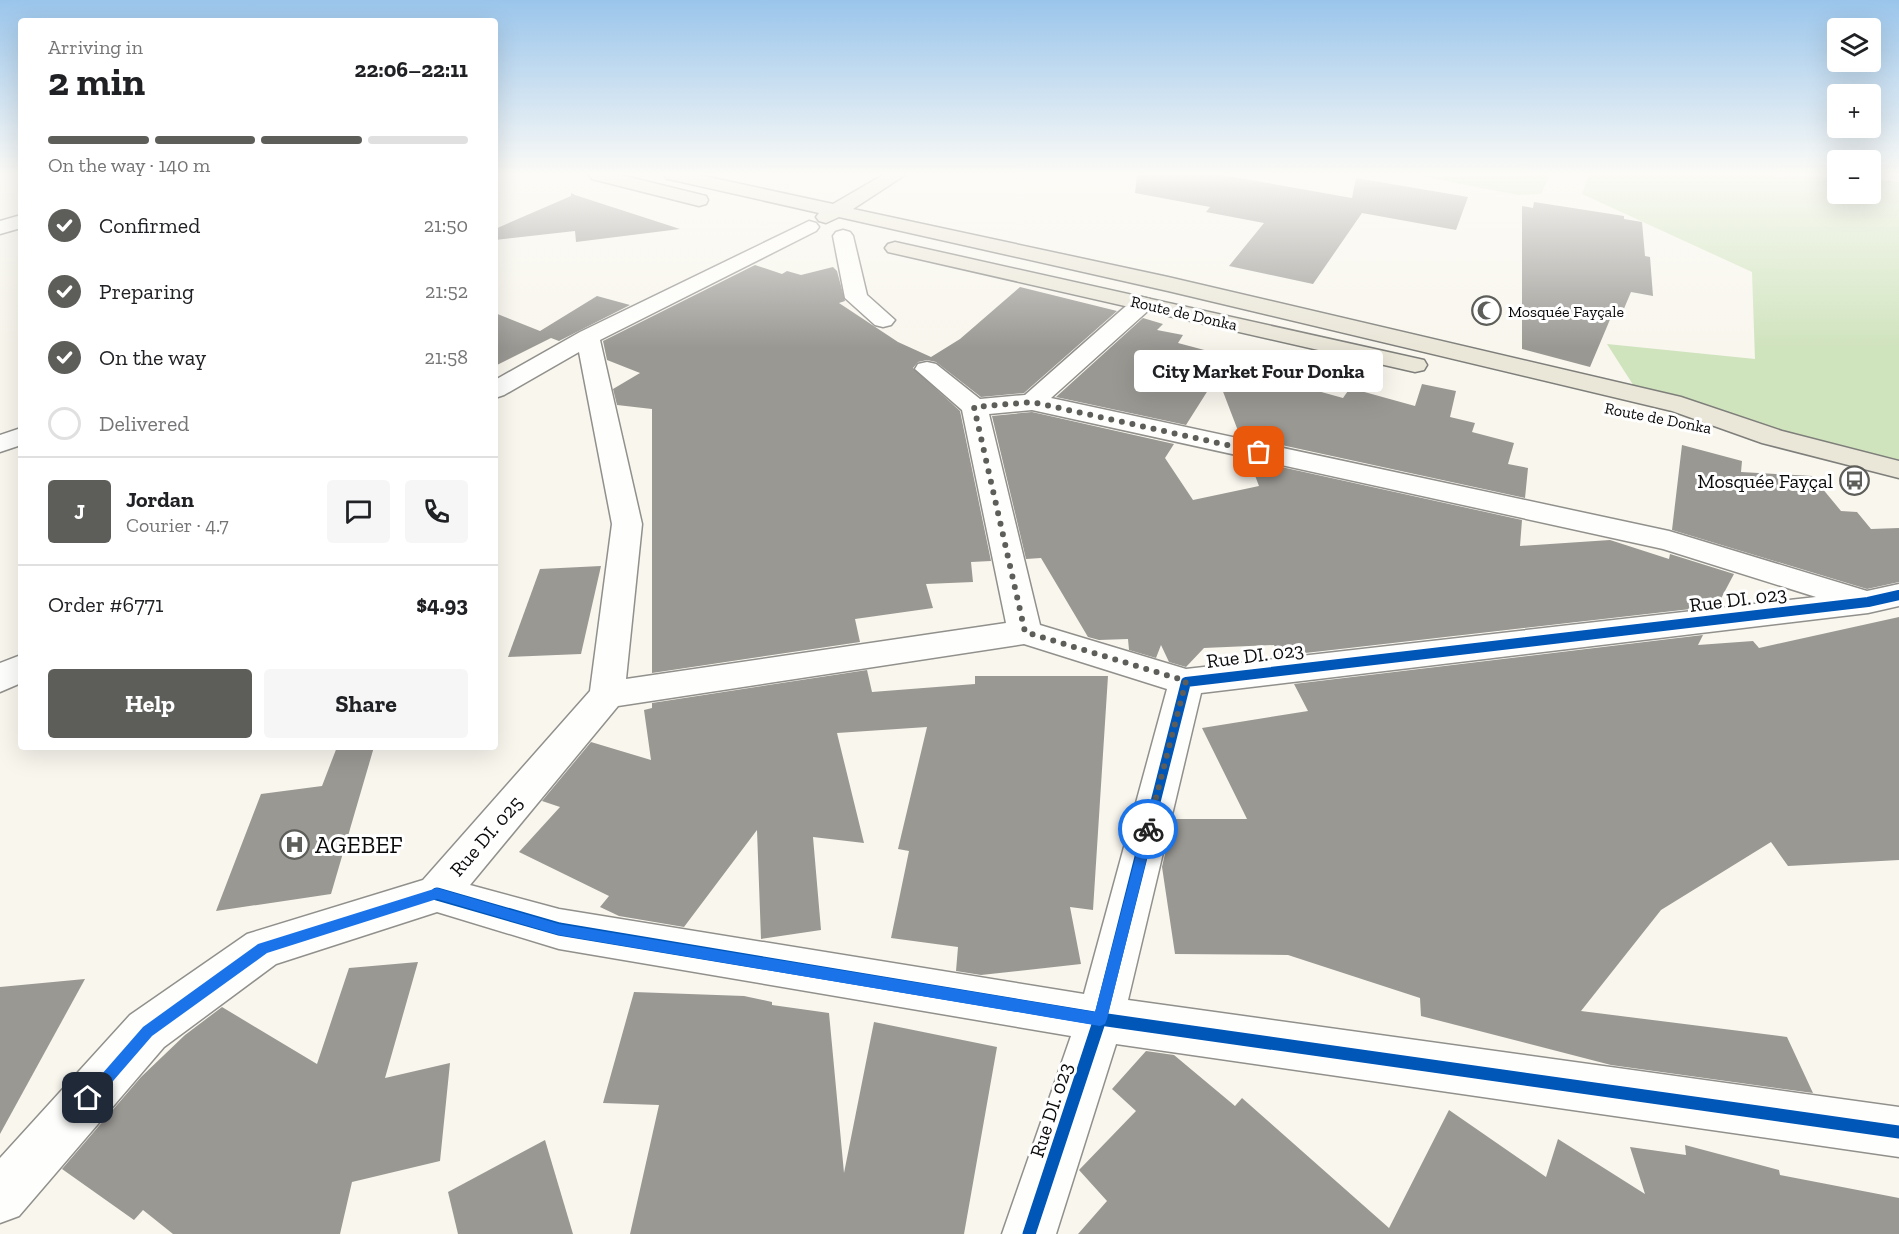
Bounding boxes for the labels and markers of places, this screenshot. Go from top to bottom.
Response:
mosque icon: Mosquée Fayçale [1471,295,1503,327]
place label: Mosquée Fayçale [1508,302,1624,321]
callout: City Market Four Donka [1134,350,1384,392]
pin [1233,426,1284,477]
bus stop icon: Mosquée Fayçal [1838,465,1870,497]
place label: Mosquée Fayçal [1697,469,1833,493]
hospital icon: AGEBEF [278,828,310,860]
place label: AGEBEF [315,830,403,859]
pin [62,1072,113,1123]

